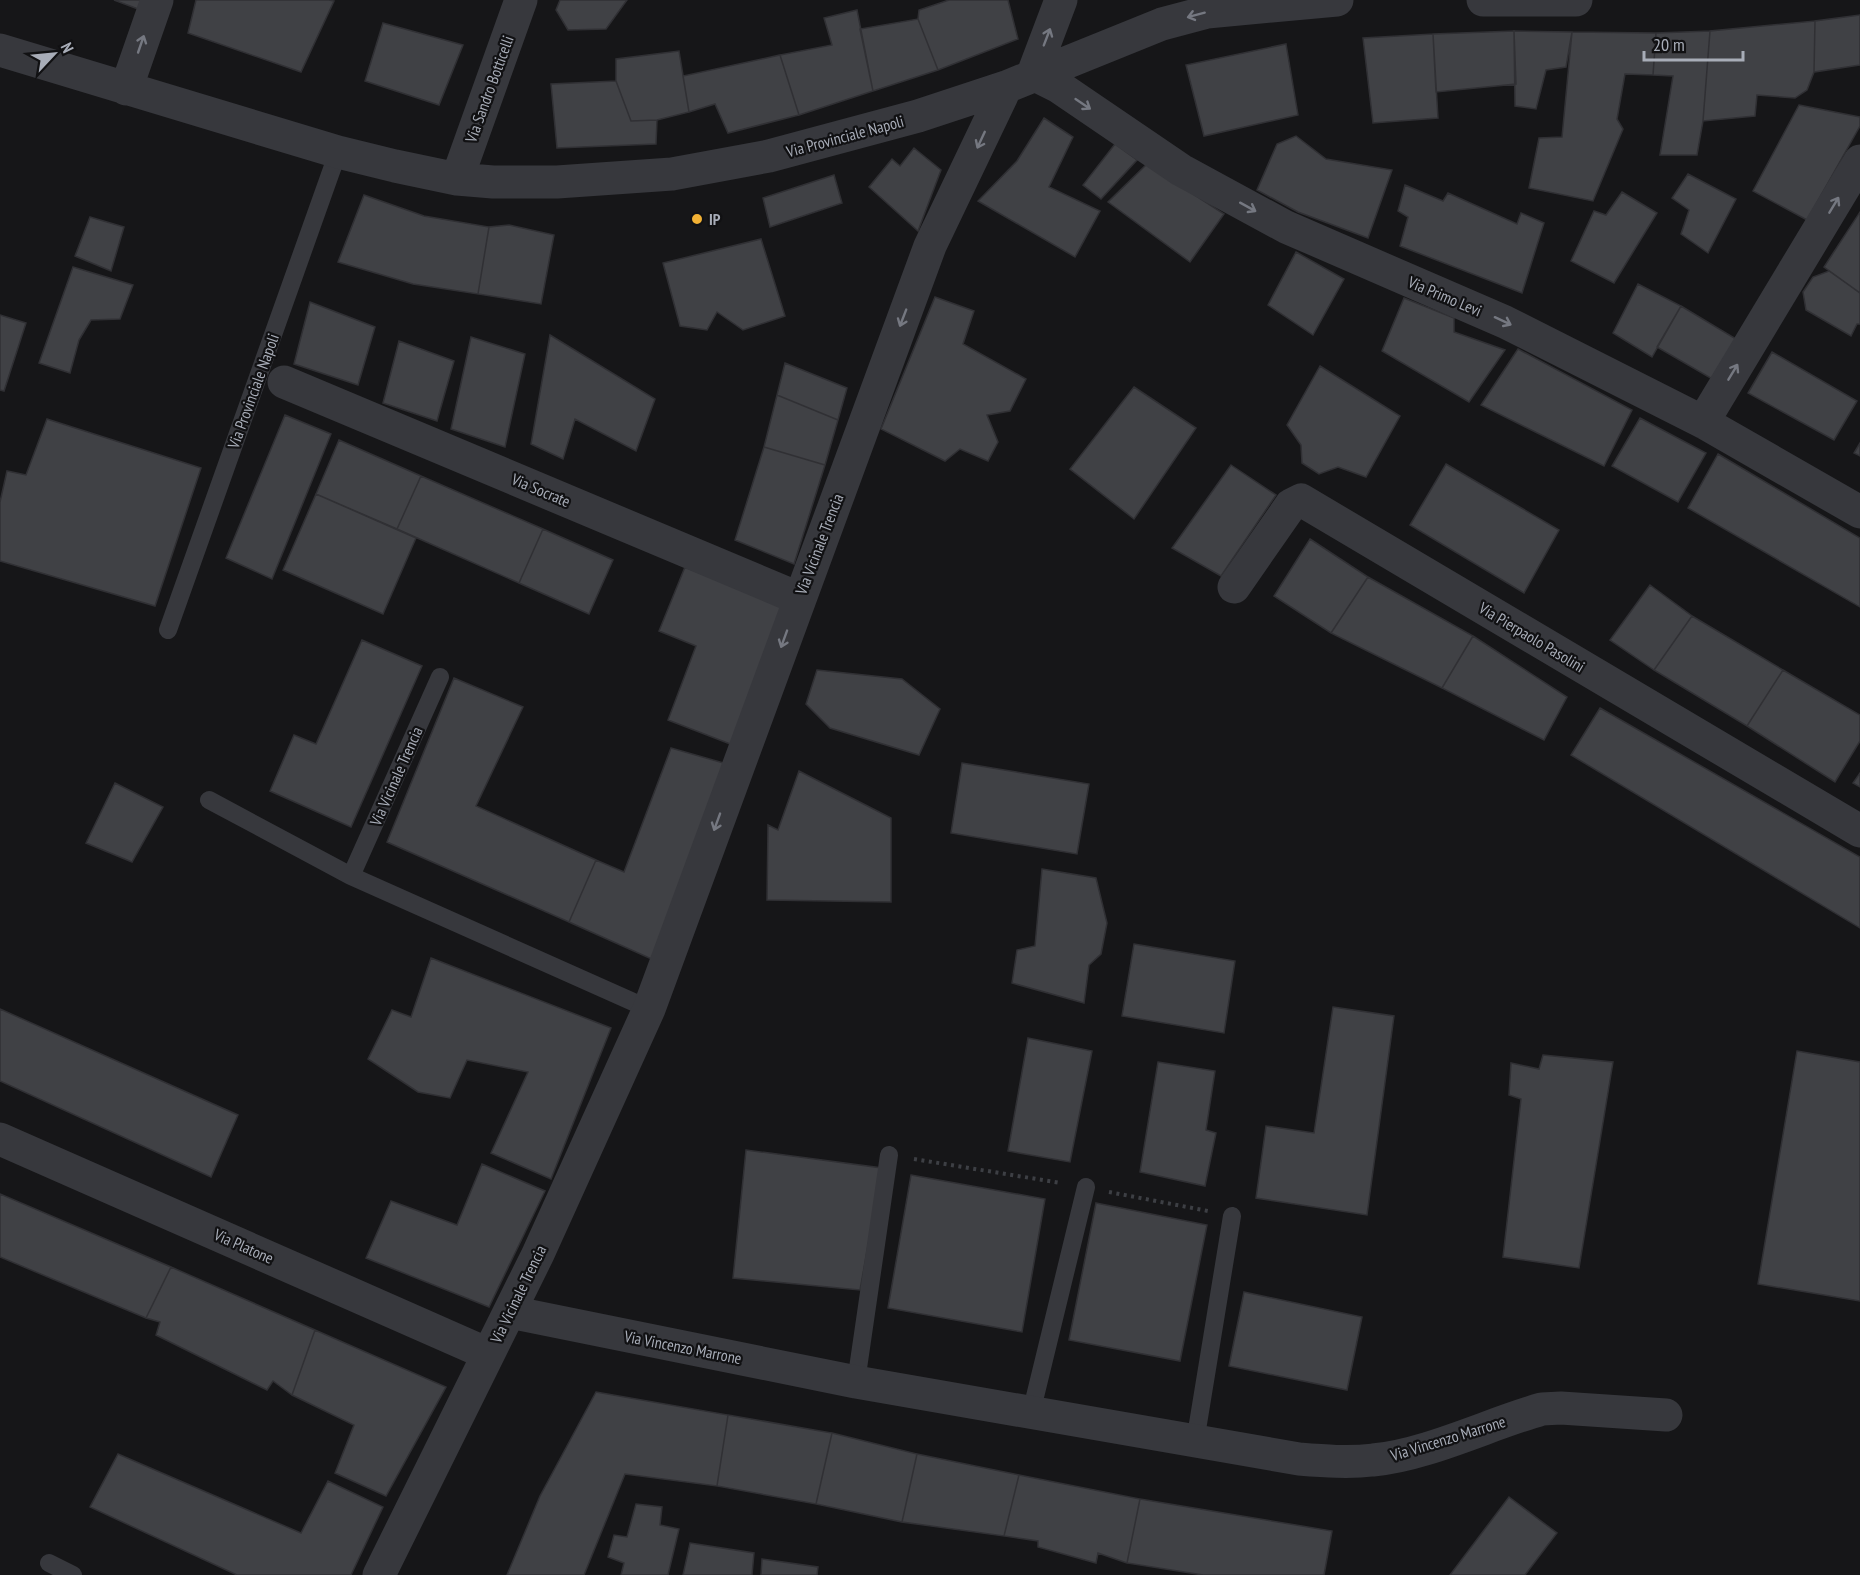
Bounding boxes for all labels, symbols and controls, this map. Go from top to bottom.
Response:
one-way arrow [1187,10,1206,21]
north arrow [24,24,84,84]
scale bar [1644,24,1743,62]
one-way arrow [1042,28,1053,47]
street label: Via Sandro Botticelli [460,33,518,146]
text: 20 m [1653,33,1685,56]
one-way arrow [137,35,148,54]
text: N [57,39,78,56]
one-way arrow [1075,97,1092,110]
street label: Via Provinciale Napoli [783,111,906,162]
one-way arrow [975,130,987,148]
one-way arrow [1828,197,1840,214]
one-way arrow [1239,202,1257,213]
place label: IP [709,209,721,229]
marker: IP [690,212,704,226]
street label: Via Primo Levi [1404,271,1485,320]
one-way arrow [897,308,908,327]
one-way arrow [1493,316,1511,327]
street label: Via Provinciale Napoli [223,331,283,452]
one-way arrow [1728,364,1740,381]
street label: Via Socrate [508,468,573,511]
street label: Via Vicinale Trencia [790,491,847,598]
street label: Via Pierpaolo Pasolini [1475,597,1589,676]
one-way arrow [777,629,788,648]
street label: Via Vicinale Trencia [365,723,427,830]
one-way arrow [711,812,722,831]
street label: Via Platone [210,1224,277,1268]
street label: Via Vicinale Trencia [485,1242,550,1347]
street label: Via Vincenzo Marrone [622,1326,743,1368]
street label: Via Vincenzo Marrone [1387,1411,1508,1465]

